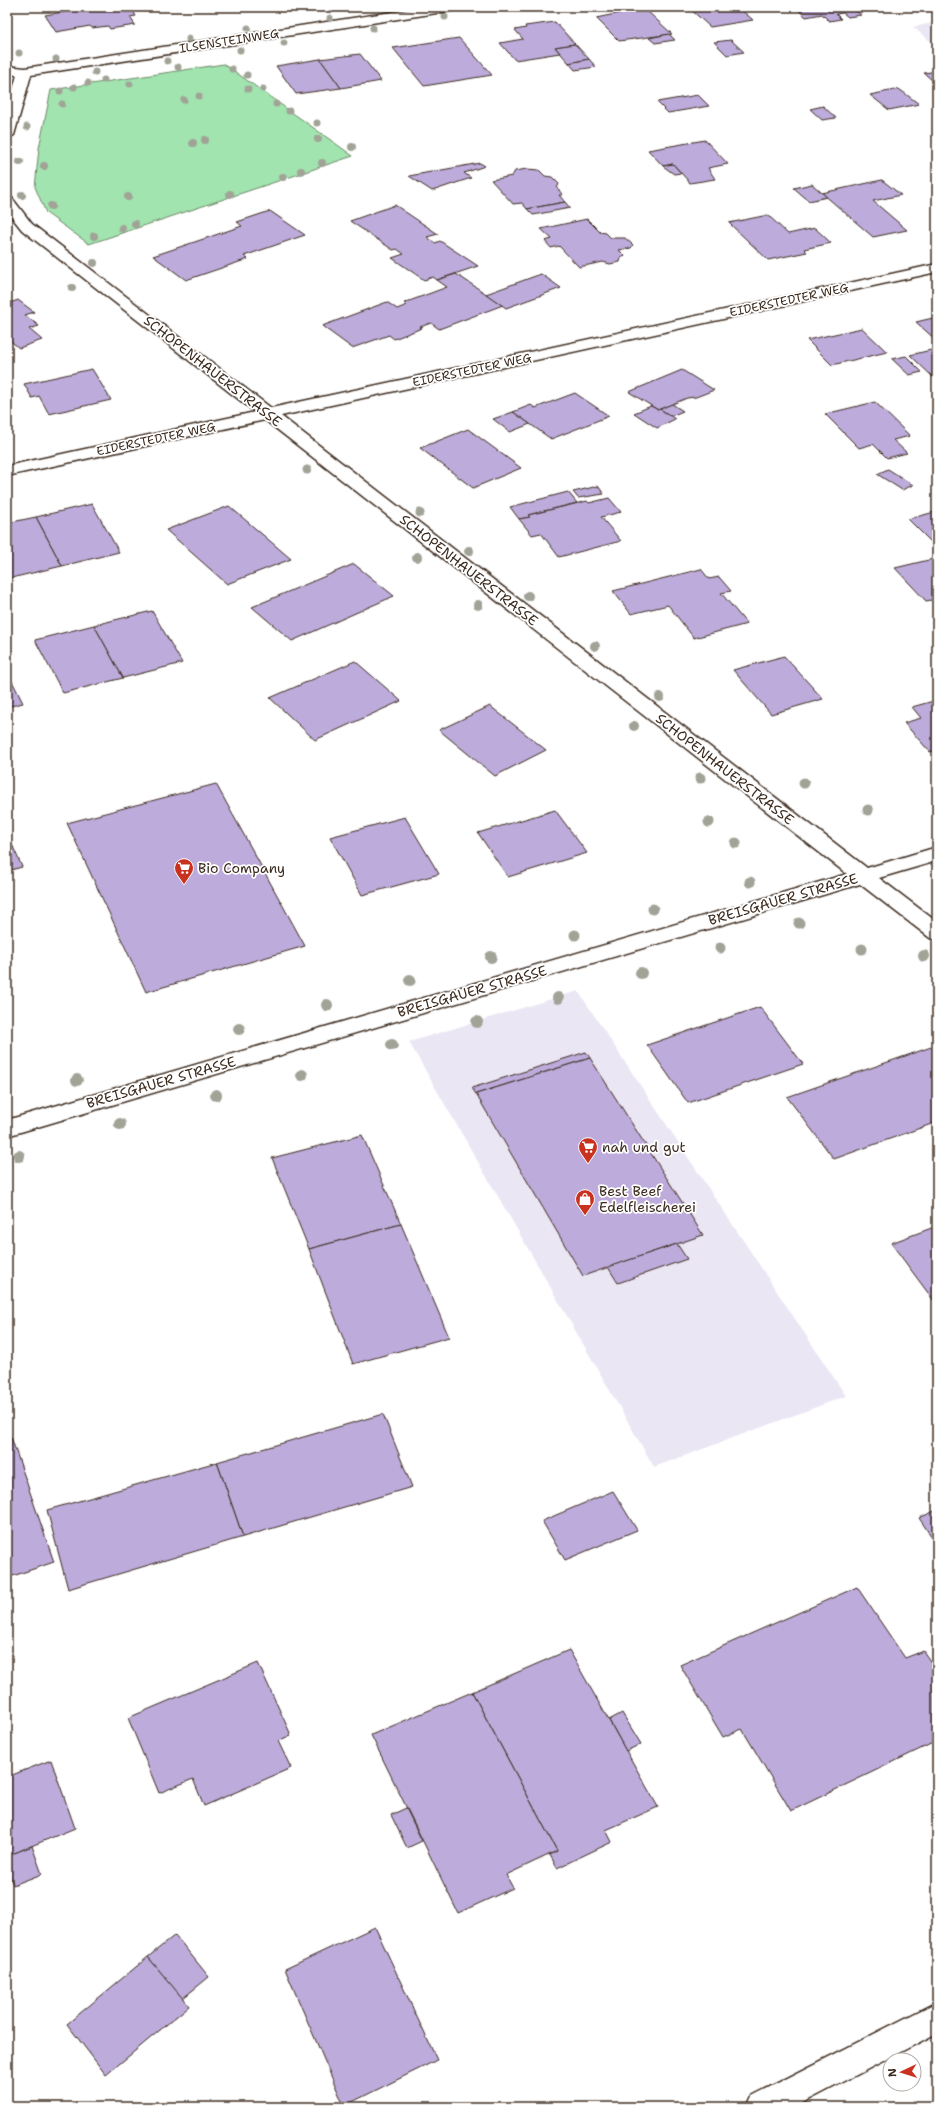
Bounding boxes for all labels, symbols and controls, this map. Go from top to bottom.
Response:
street label: ILSENSTEINWEG [178,25,280,57]
street label: EIDERSTEDTER WEG [728,280,850,320]
street label: SCHOPENHAUERSTRASSE [140,311,286,431]
street label: EIDERSTEDTER WEG [411,350,533,390]
street label: EIDERSTEDTER WEG [95,419,217,459]
street label: SCHOPENHAUERSTRASSE [396,510,542,630]
street label: SCHOPENHAUERSTRASSE [652,709,798,829]
supermarket icon: Bio Company [173,857,195,885]
place label: Bio Company [198,859,285,877]
street label: BREISGAUER STRASSE [706,869,860,929]
street label: BREISGAUER STRASSE [395,961,549,1021]
street label: BREISGAUER STRASSE [84,1052,238,1112]
supermarket icon: nah und gut [577,1136,599,1164]
place label: nah und gut [602,1138,686,1156]
place label: Best Beef Edelfleischerei [599,1182,696,1216]
shop icon: Best Beef Edelfleischerei [574,1188,596,1216]
north arrow [882,2052,922,2092]
text: N [885,2068,900,2078]

